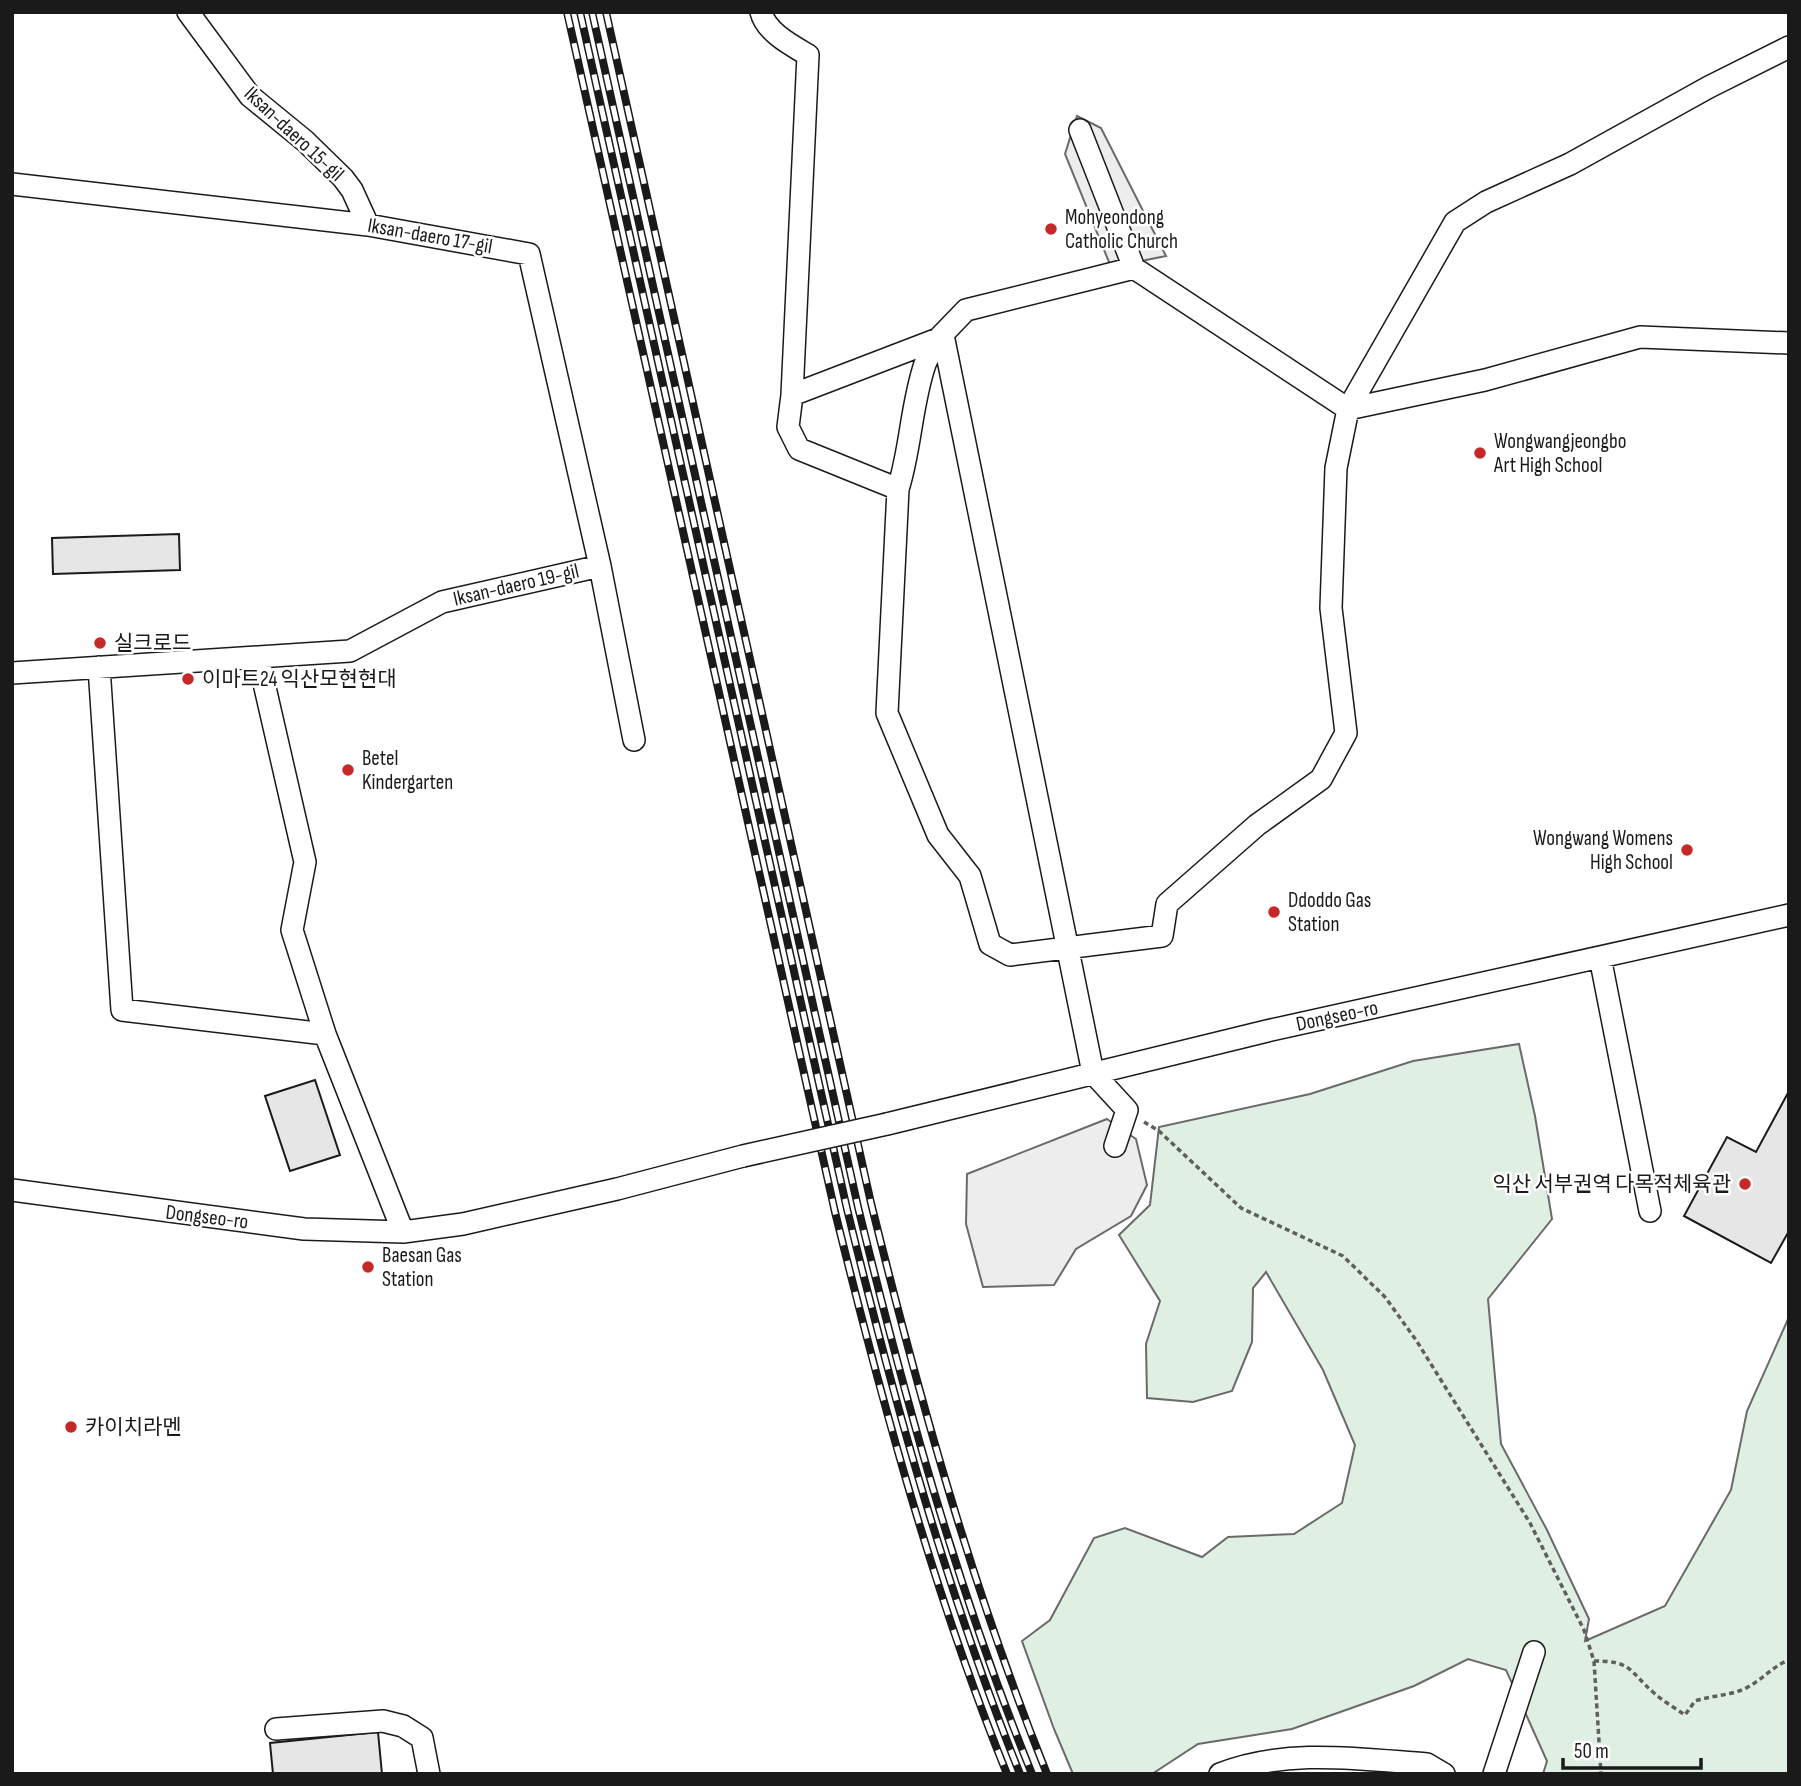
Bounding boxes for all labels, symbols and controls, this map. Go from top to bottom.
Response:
street label: Iksan-daero 15-gil [239,81,349,187]
place label: Mohyeondong Catholic Church [1065,205,1178,254]
street label: Iksan-daero 17-gil [366,213,494,259]
marker: Mohyeondong Catholic Church [1043,221,1059,237]
place label: Wongwangjeongbo Art High School [1493,429,1626,478]
marker: Wongwangjeongbo Art High School [1472,445,1488,461]
street label: Iksan-daero 19-gil [451,558,581,612]
place label: 실크로드 [114,631,191,656]
marker: 실크로드 [92,635,108,651]
place label: 이마트24 익산모현현대 [202,667,397,692]
marker: 이마트24 익산모현현대 [180,671,196,687]
place label: Betel Kindergarten [362,746,453,795]
marker: Betel Kindergarten [340,762,356,778]
place label: Wongwang Womens High School [1533,826,1673,875]
marker: Wongwang Womens High School [1679,842,1695,858]
place label: Ddoddo Gas Station [1288,888,1371,937]
marker: Ddoddo Gas Station [1266,904,1282,920]
street label: Dongseo-ro [1294,995,1380,1037]
place label: 익산 서부권역 다목적체육관 [1492,1172,1731,1197]
marker: 익산 서부권역 다목적체육관 [1737,1176,1753,1192]
street label: Dongseo-ro [164,1200,250,1234]
place label: Baesan Gas Station [382,1243,462,1292]
marker: Baesan Gas Station [360,1259,376,1275]
place label: 카이치라멘 [85,1415,182,1440]
marker: 카이치라멘 [63,1419,79,1435]
scale bar [1563,1726,1701,1770]
text: 50 m [1574,1739,1609,1764]

